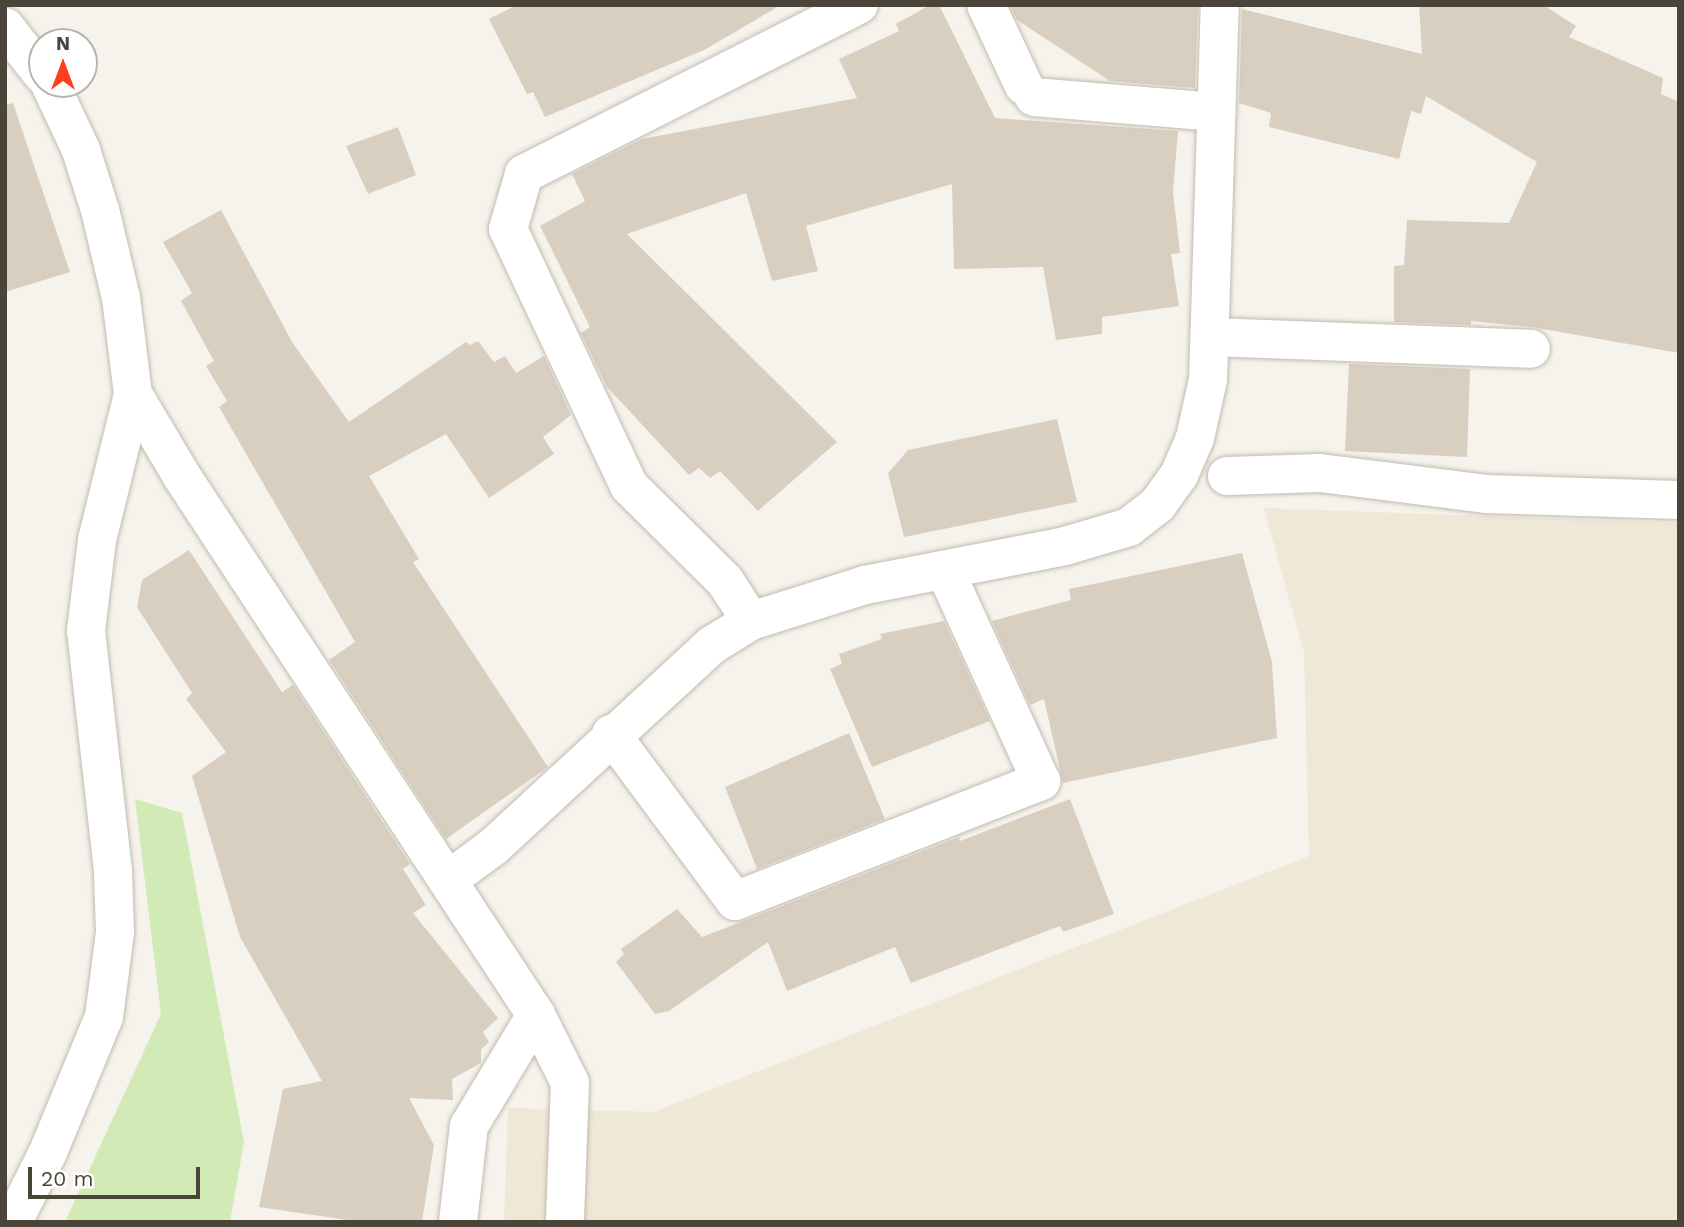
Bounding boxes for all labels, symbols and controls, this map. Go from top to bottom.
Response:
north arrow [28,28,98,98]
text: N [56,32,70,55]
scale bar [32,1154,203,1198]
text: 20 m [41,1166,93,1191]

